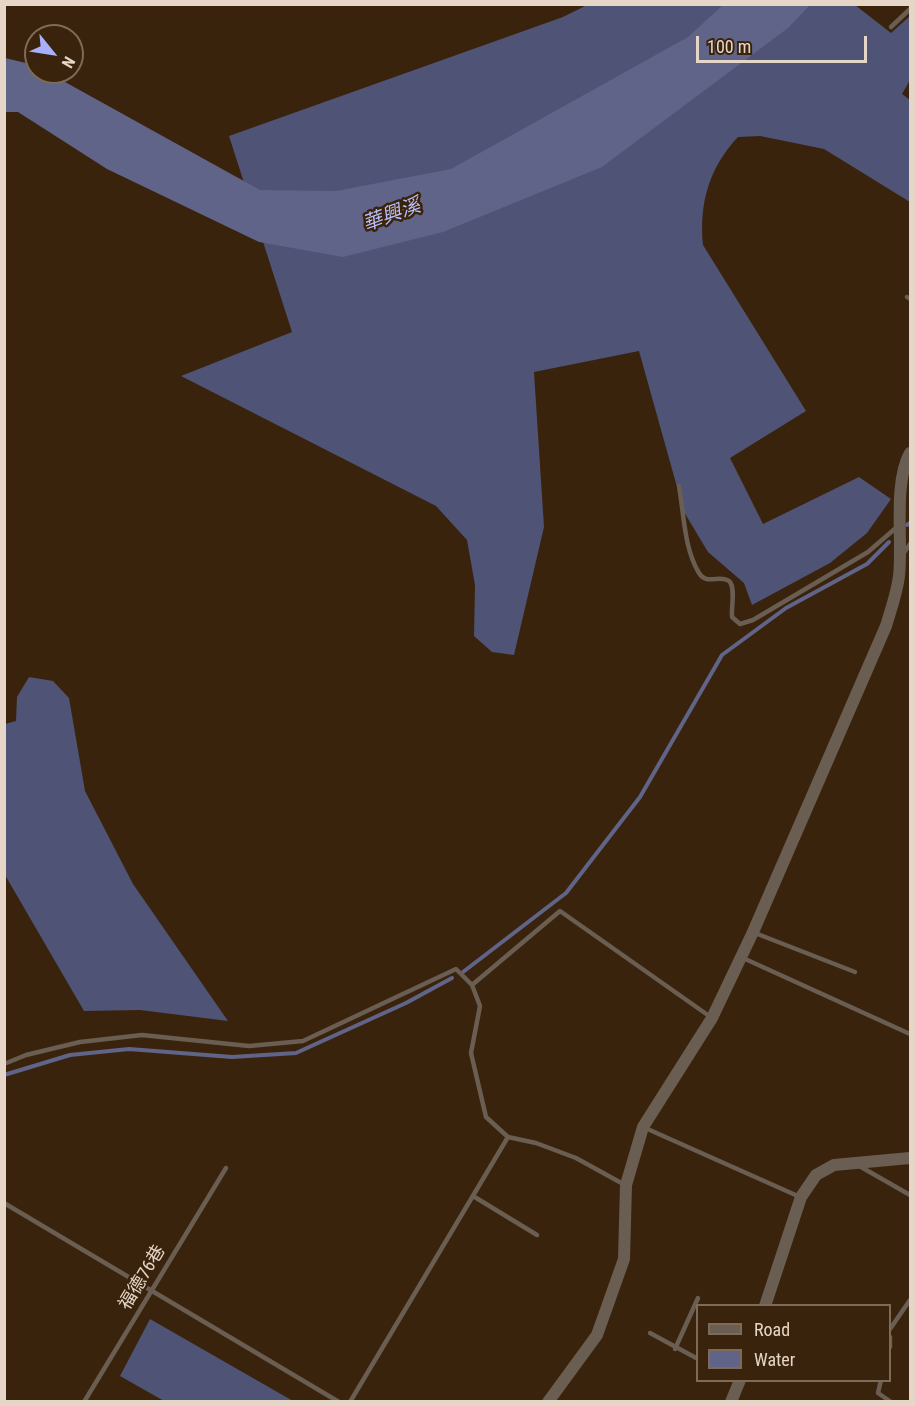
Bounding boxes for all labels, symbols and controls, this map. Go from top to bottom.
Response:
north arrow [24,24,84,84]
scale bar [699,24,870,62]
text: 100 m [707,36,751,57]
text: N [58,53,79,71]
water label: 華興溪 [360,194,424,238]
street label: 福德76巷 [115,1242,171,1314]
legend [696,1304,891,1382]
text: Road [754,1319,790,1340]
text: Water [754,1349,795,1370]

